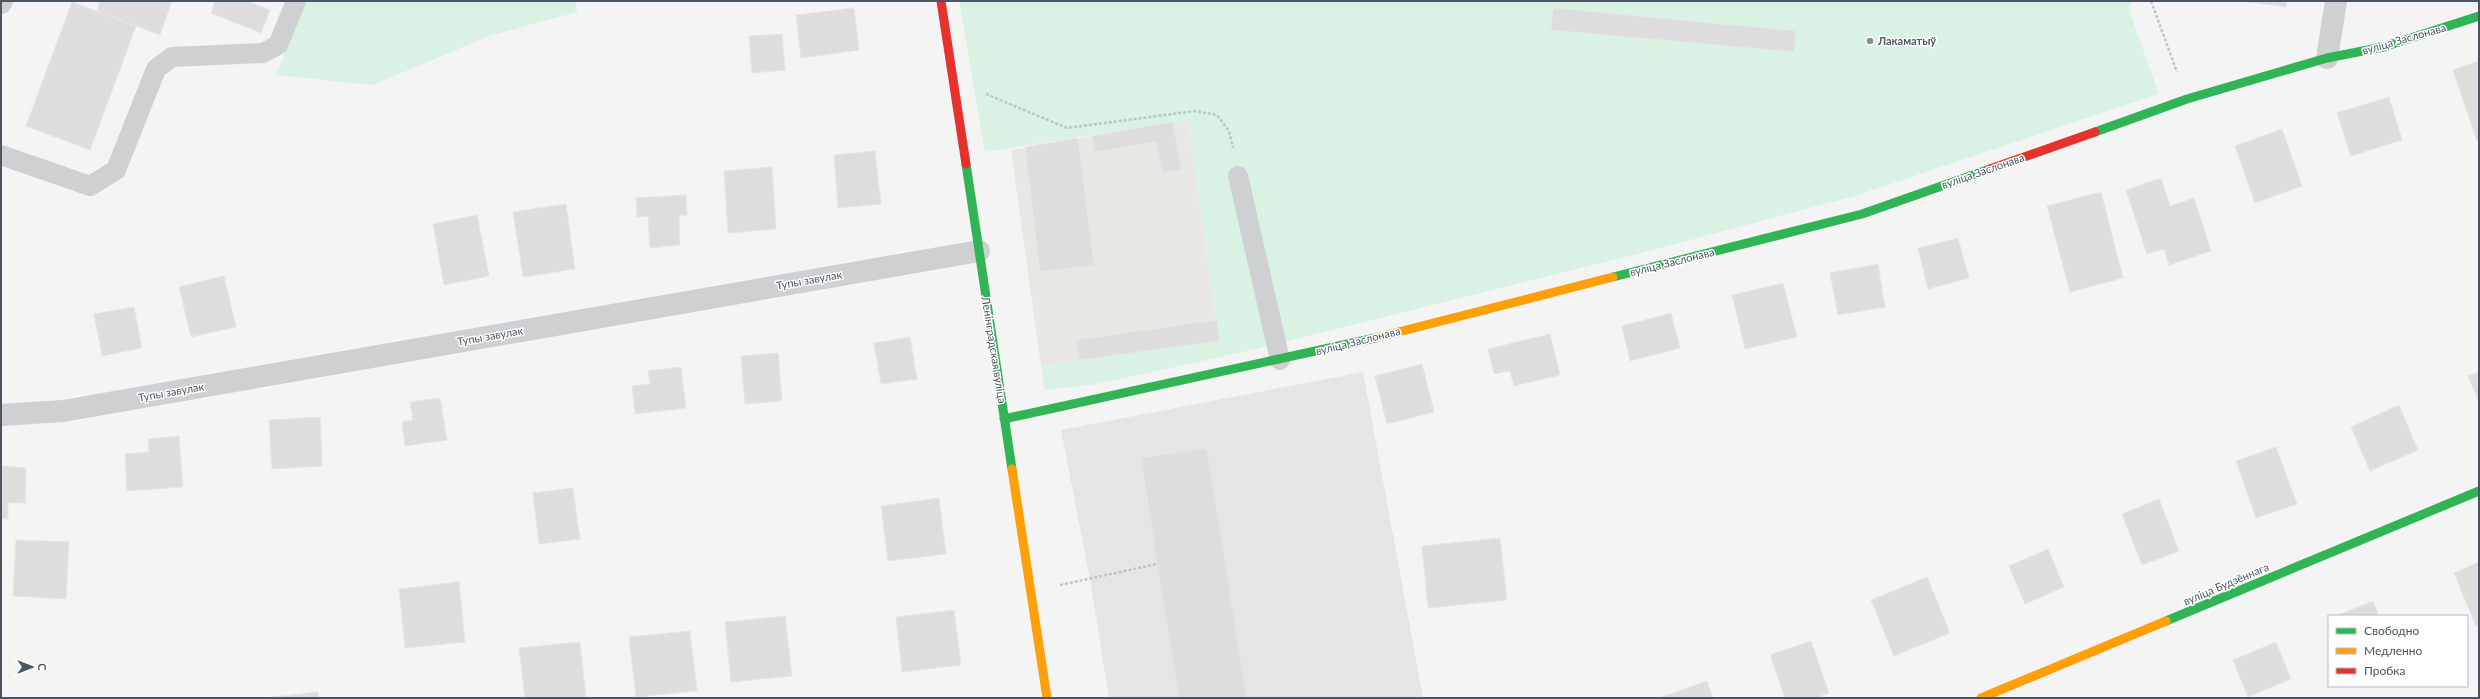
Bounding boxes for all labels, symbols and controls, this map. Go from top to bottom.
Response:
street label: вуліца Заслонава [2360,20,2447,57]
place label: Лакаматыў [1877,34,1936,47]
marker: Лакаматыў [1865,36,1875,46]
street label: вуліца Заслонава [1940,150,2026,191]
street label: вуліца Заслонава [1628,245,1716,278]
street label: Тупы завулак [775,267,843,292]
street label: Ленінградская вуліца [979,295,1009,404]
street label: Тупы завулак [456,323,524,348]
street label: вуліца Заслонава [1314,324,1402,357]
street label: Тупы завулак [137,379,205,404]
street label: вуліца Будзённага [2181,560,2270,607]
legend [2328,615,2468,687]
text: Свободно [2364,623,2420,638]
text: Медленно [2364,643,2423,658]
north arrow [12,647,52,687]
text: С [36,663,49,671]
text: Пробка [2364,663,2405,678]

